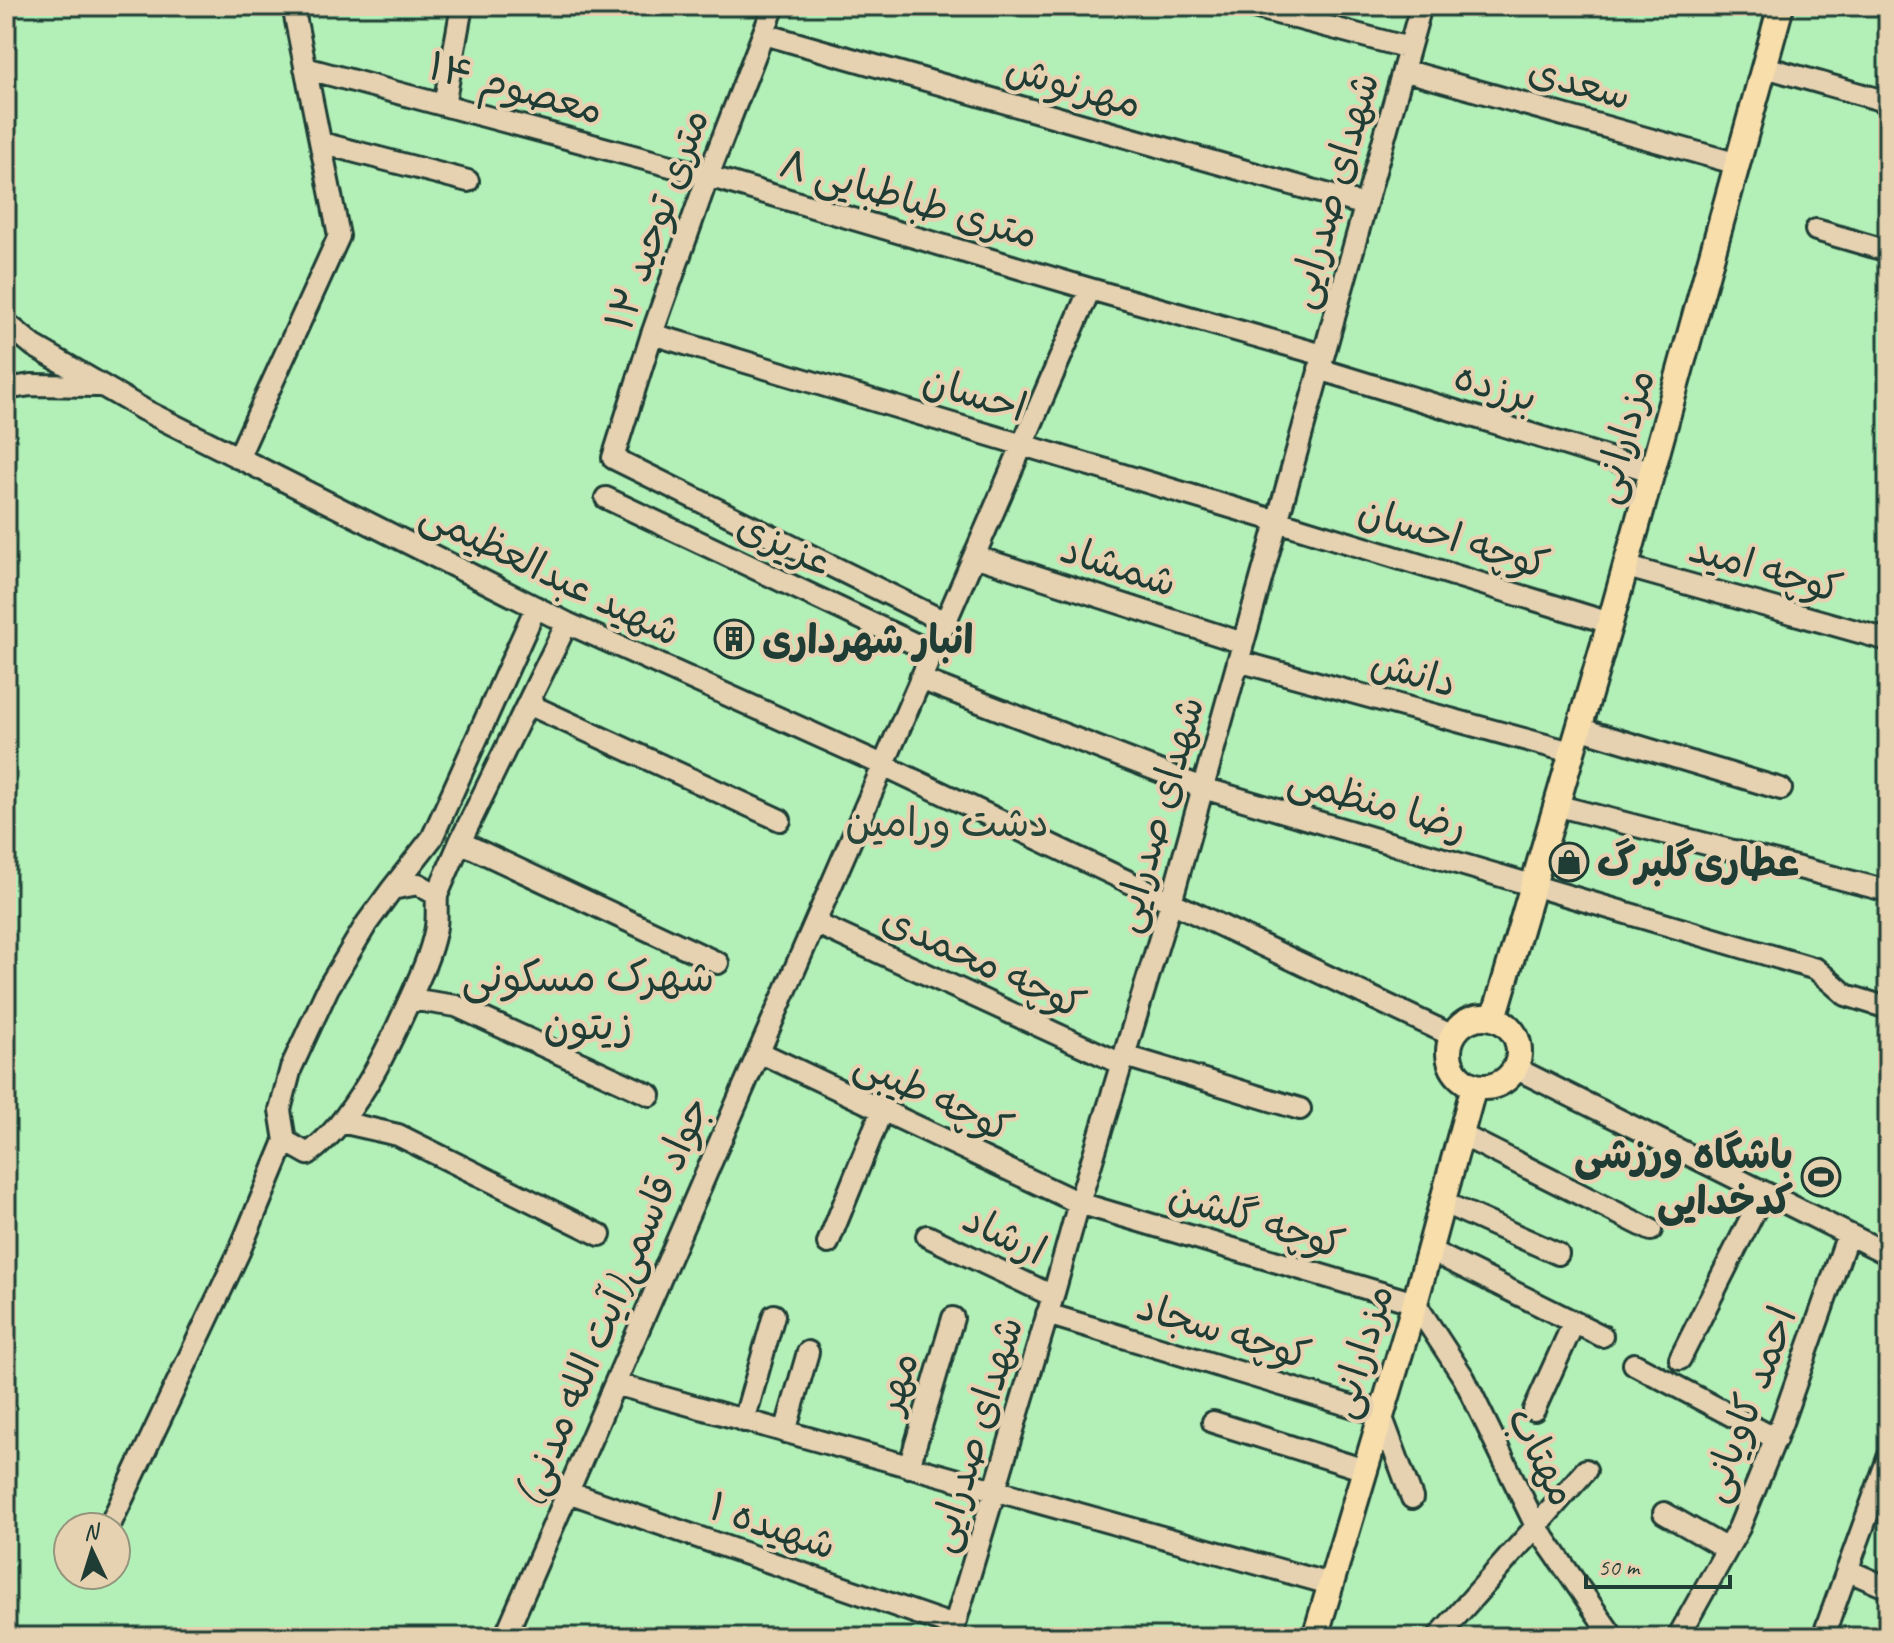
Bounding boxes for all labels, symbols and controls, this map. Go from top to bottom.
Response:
street label: ۱۴ معصوم [422,41,609,140]
street label: مهرنوش [1000,43,1147,129]
street label: سعدی [1523,45,1637,121]
street label: شهدای صدرایی [1275,66,1391,314]
street label: ۱۲ متری توحید [594,102,720,337]
street label: ۸ متری طباطبایی [774,138,1044,260]
street label: برزده [1448,351,1543,423]
street label: احسان [917,355,1032,433]
street label: مزدارانی [1580,363,1666,509]
street label: کوچه احسان [1352,485,1555,591]
street label: شهید عبدالعظیمی [413,488,689,657]
street label: عزیزی [729,500,840,588]
street label: کوچه امید [1683,523,1848,615]
street label: شمشاد [1054,524,1183,608]
place label: انبار شهرداری [762,615,974,665]
building icon: انبار شهرداری [713,618,755,660]
street label: دانش [1365,638,1462,708]
street label: شهدای صدرایی [1100,690,1216,938]
street label: رضا منظمی [1282,754,1473,852]
park label: دشت ورامین [845,798,1049,848]
place label: عطاری‌گلبرگ [1597,838,1800,888]
shop icon: عطاری‌گلبرگ [1548,841,1590,883]
street label: کوچه محمدی [874,893,1093,1031]
district label: شهرک مسکونی زیتون [461,951,715,1052]
street label: کوچه طیبی [847,1038,1021,1154]
street label: جواد قاسمی(آیت الله مدنی) [503,1089,721,1514]
place label: باشگاه ورزشی کدخدایی [1574,1130,1793,1226]
sports icon: باشگاه ورزشی کدخدایی [1800,1156,1842,1198]
street label: کوچه گلشن [1163,1170,1350,1270]
street label: ارشاد [955,1194,1054,1276]
street label: مزدارانی [1317,1278,1405,1424]
street label: کوچه سجاد [1131,1281,1316,1381]
street label: احمد کاویانی [1688,1300,1808,1509]
street label: شهدای صدرایی [915,1311,1034,1558]
street label: مهر [863,1346,930,1422]
street label: مهتاب [1496,1398,1588,1514]
street label: شهیده ۱ [703,1481,843,1571]
north arrow [52,1511,132,1591]
text: N [83,1517,102,1546]
scale bar [1586,1539,1730,1589]
text: 50 m [1598,1552,1641,1582]

